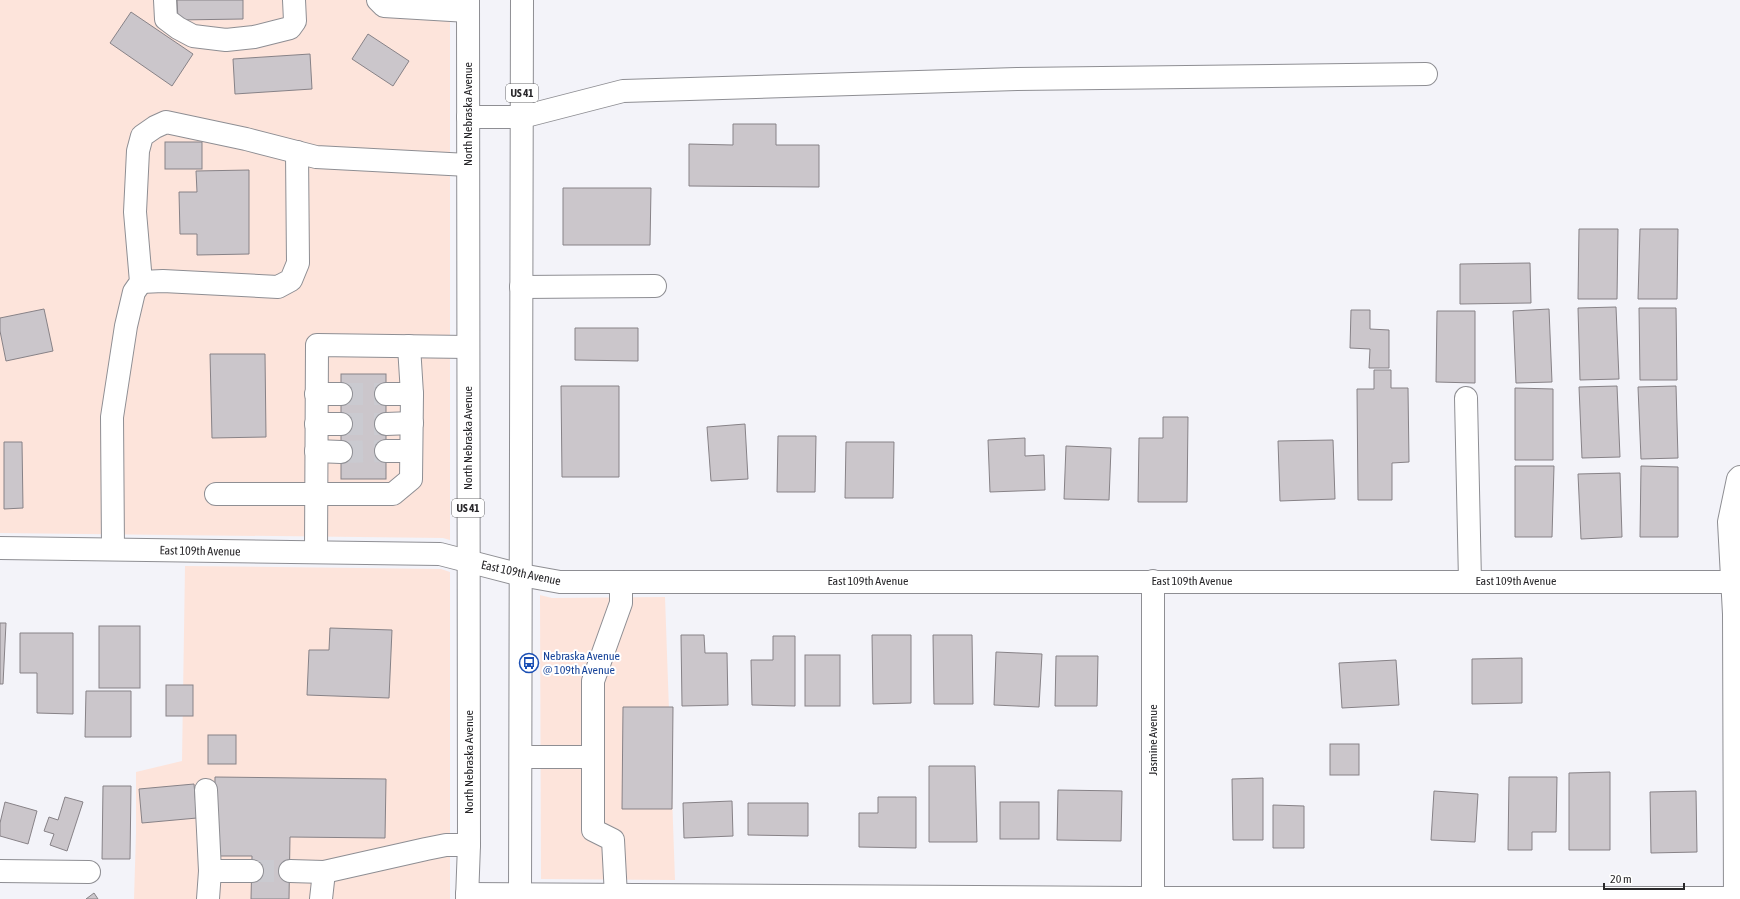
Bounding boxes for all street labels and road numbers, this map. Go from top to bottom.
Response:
street label: North Nebraska Avenue [461,62,475,166]
road number: US 41 [506,84,538,102]
street label: North Nebraska Avenue [461,386,475,490]
road number: US 41 [452,499,484,517]
street label: East 109th Avenue [159,543,241,559]
street label: East 109th Avenue [480,558,562,588]
street label: East 109th Avenue [827,574,909,588]
street label: East 109th Avenue [1151,574,1233,588]
street label: East 109th Avenue [1475,574,1557,588]
street label: Jasmine Avenue [1146,704,1160,776]
street label: North Nebraska Avenue [462,710,476,814]

